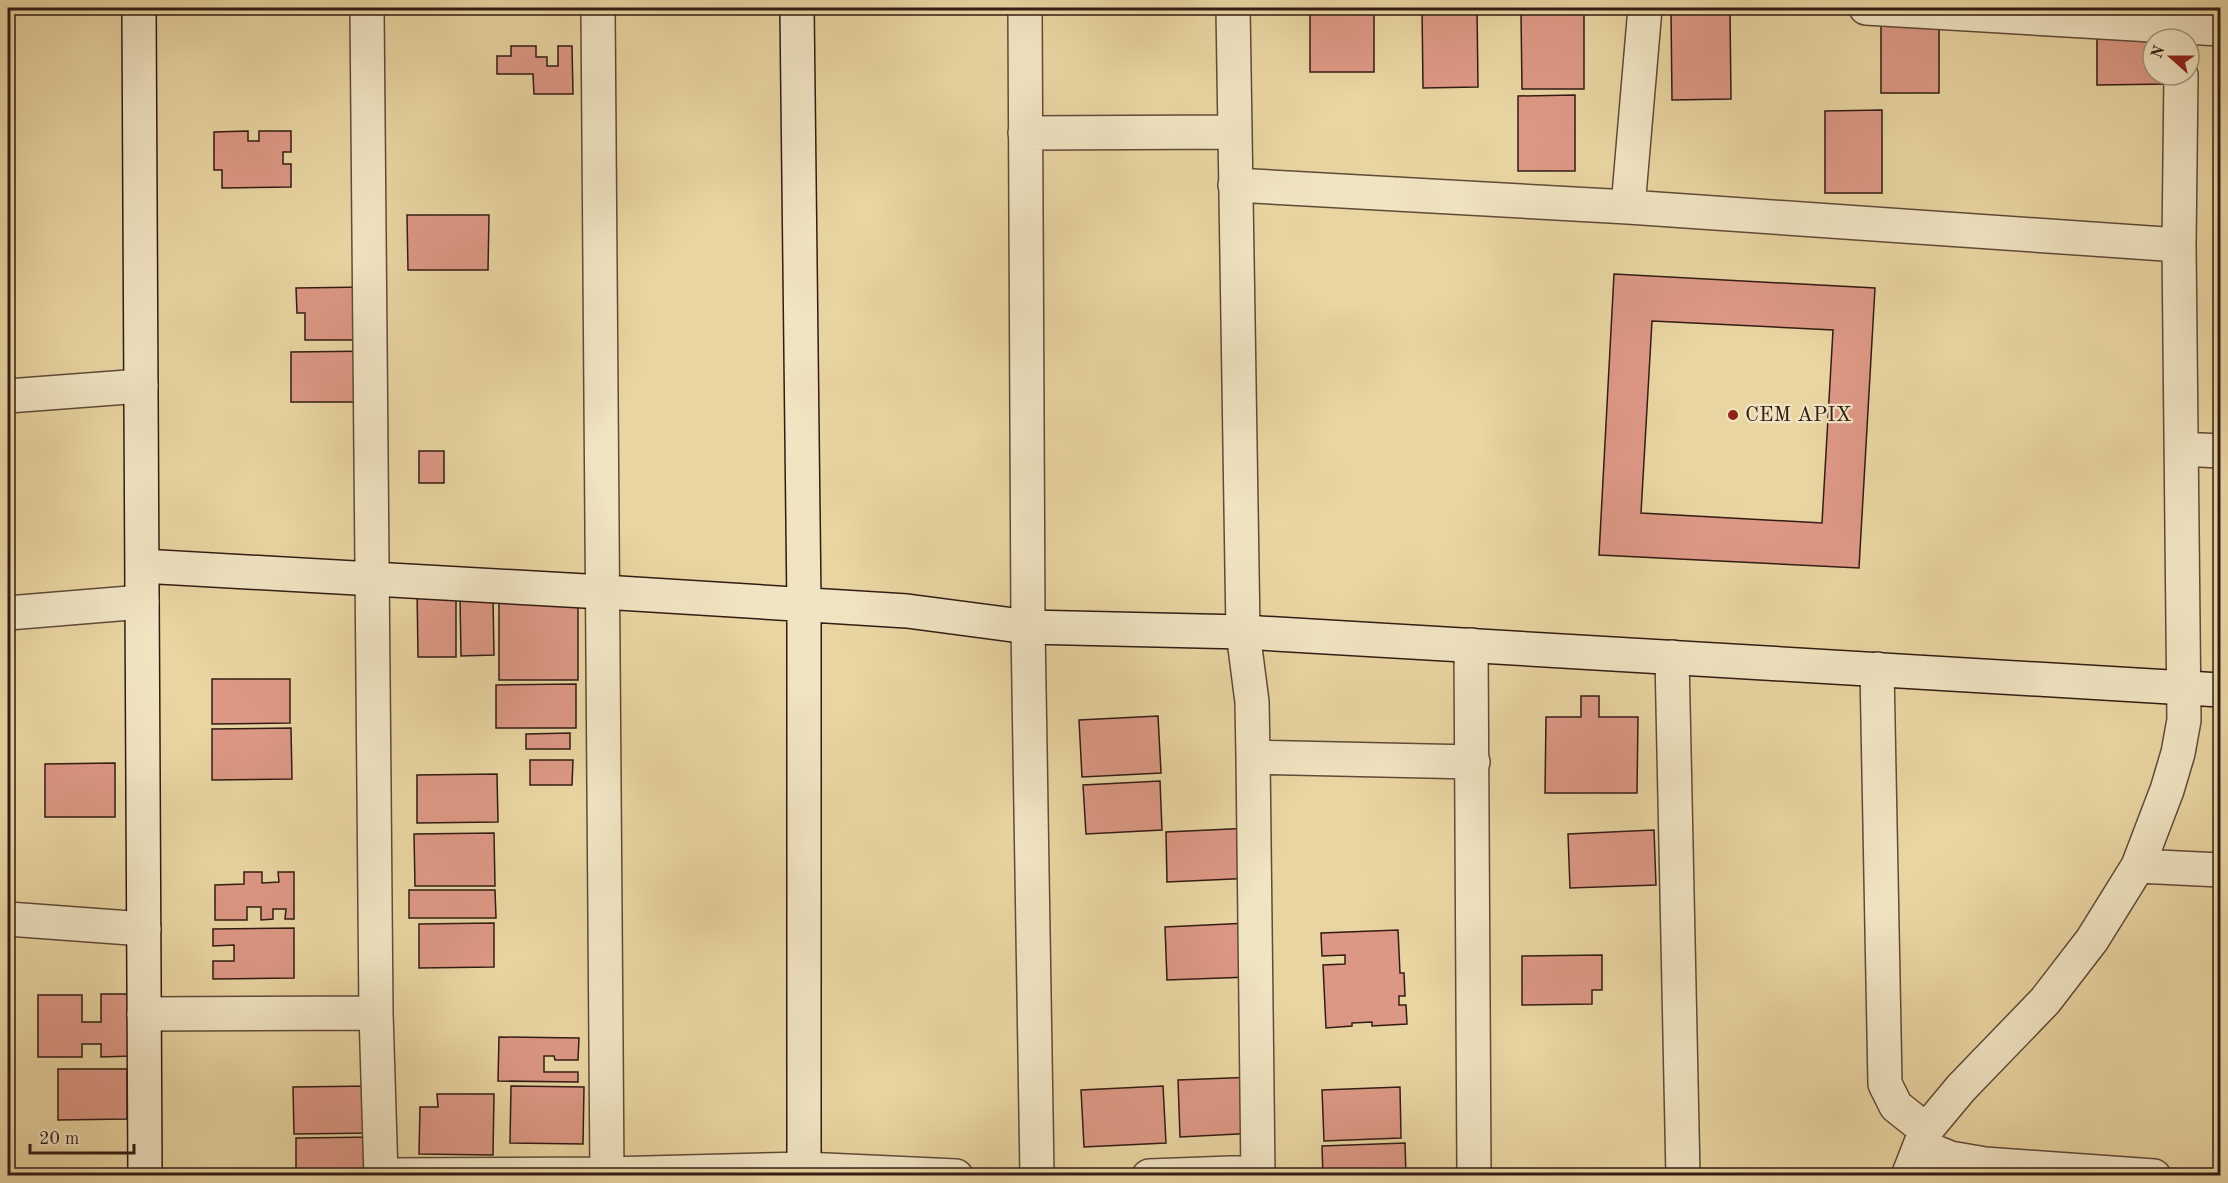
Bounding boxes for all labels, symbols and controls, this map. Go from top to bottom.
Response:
north arrow [2141,27,2201,87]
text: N [2149,43,2169,61]
place label: CEM APIX [1745,405,1852,426]
marker: CEM APIX [1726,408,1740,422]
scale bar [30,1117,134,1155]
text: 20 m [39,1130,79,1148]

